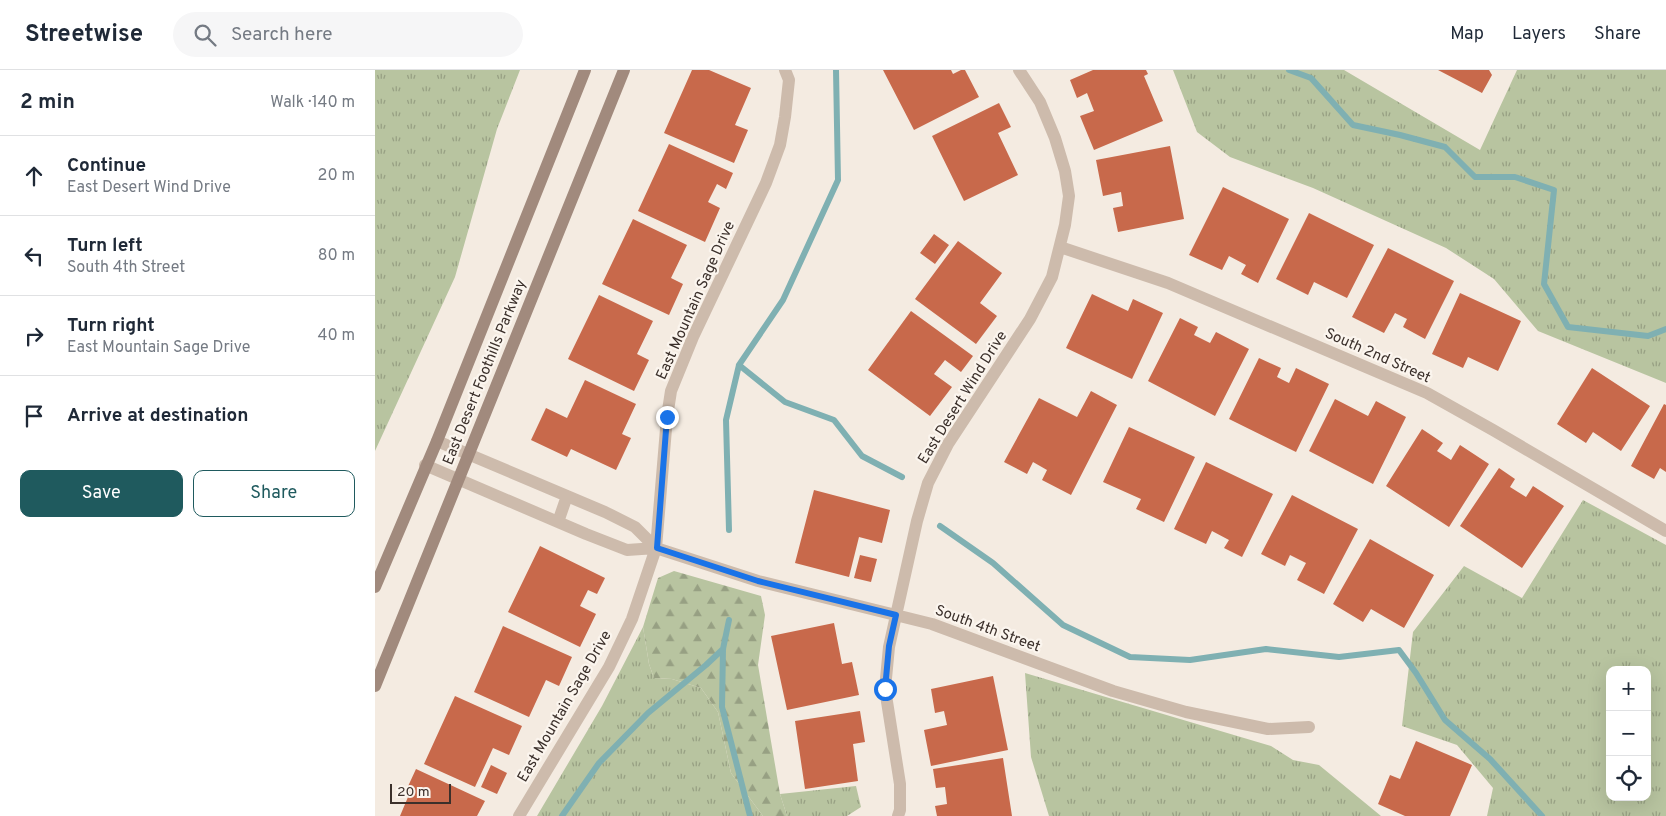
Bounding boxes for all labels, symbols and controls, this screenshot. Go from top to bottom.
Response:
search box [173,12,523,57]
text: Streetwise [25,20,143,50]
icon: search [191,21,219,49]
text: Search here [231,23,333,47]
text: Map [1450,23,1484,46]
text: Layers [1512,23,1566,46]
text: Share [1594,23,1641,46]
text: 2 min [20,89,75,116]
text: Walk · 140 m [270,93,355,113]
text: Continue [67,154,146,178]
icon: ahead [20,162,48,190]
text: 20 m [318,166,355,186]
text: East Desert Wind Drive [67,178,231,198]
street label: East Mountain Sage Drive [653,218,740,383]
text: Turn left [67,234,143,258]
icon: left [20,242,48,270]
text: 80 m [318,246,355,266]
text: South 4th Street [67,258,185,278]
street label: East Desert Foothills Parkway [439,277,531,468]
text: Turn right [67,314,155,338]
icon: right [20,322,48,350]
street label: South 2nd Street [1321,325,1433,388]
text: 40 m [317,326,355,346]
street label: East Desert Wind Drive [915,328,1012,468]
text: East Mountain Sage Drive [67,338,250,358]
icon: arrive [20,402,48,430]
text: Arrive at destination [67,404,248,428]
route end [656,406,679,429]
button: Save [20,470,183,517]
button: Share [193,470,355,517]
street label: South 4th Street [932,602,1043,657]
street label: East Mountain Sage Drive [514,628,617,786]
map controls [1606,666,1651,801]
button: + [1606,666,1651,711]
route start [874,678,897,701]
button: − [1606,711,1651,756]
button: locate [1606,756,1651,801]
scale bar [390,781,451,804]
text: 20 m [397,784,430,801]

